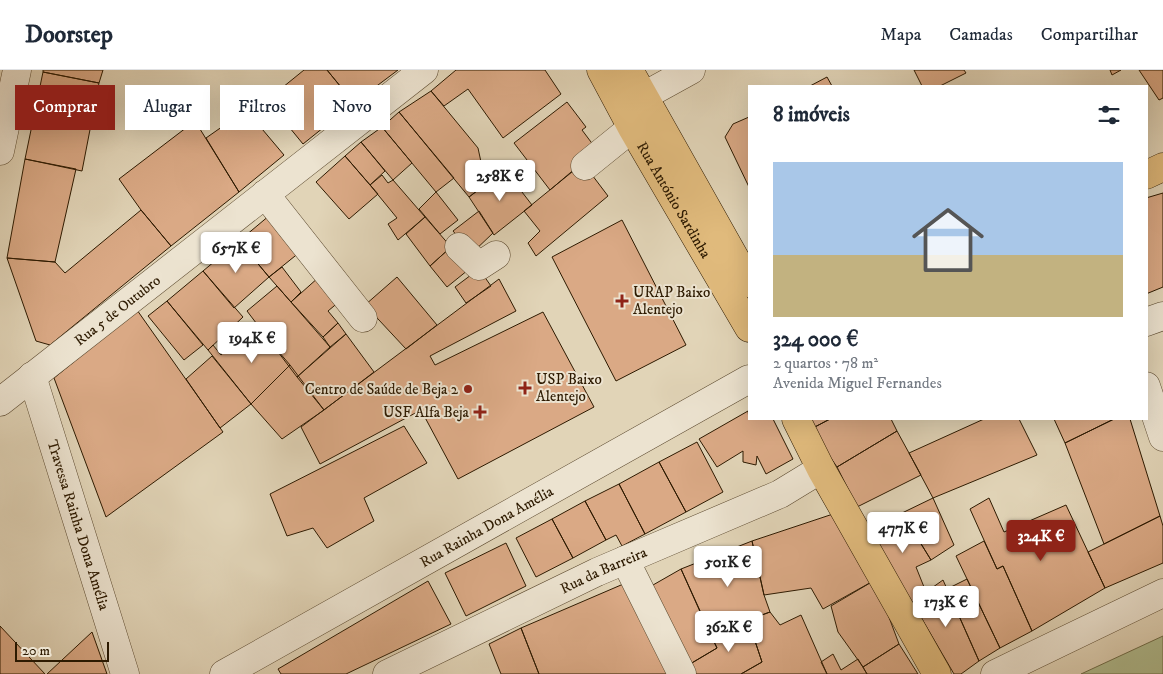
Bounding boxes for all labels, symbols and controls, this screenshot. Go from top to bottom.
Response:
text: Doorstep [25,20,113,50]
text: Mapa [881,24,921,46]
text: Camadas [949,24,1013,46]
text: Compartilhar [1041,24,1138,46]
chip: Comprar [15,85,115,130]
chip: Alugar [125,85,210,130]
chip: Filtros [220,85,304,130]
chip: Novo [314,85,390,130]
icon: filters [1095,101,1123,129]
text: 8 imóveis [773,102,850,128]
street label: Rua António Sardinha [632,138,715,262]
pin: 258K € [459,160,541,202]
text: 258K € [476,166,524,186]
icon: home [903,195,993,285]
pin: 657K € [195,232,277,274]
text: 657K € [212,238,260,258]
street label: Rua 5 de Outubro [71,271,165,350]
place label: URAP Baixo Alentejo [633,283,710,319]
marker: URAP Baixo Alentejo [615,294,629,308]
pin: 194K € [211,322,293,364]
text: 324 000 € [773,327,858,353]
text: 194K € [228,328,276,348]
text: 2 quartos · 78 m² [773,353,878,373]
place label: USP Baixo Alentejo [536,370,602,406]
text: Avenida Miguel Fernandes [773,373,942,393]
place label: Centro de Saúde de Beja 2 [305,380,459,399]
marker: USP Baixo Alentejo [518,381,532,395]
marker: Centro de Saúde de Beja 2 [462,383,474,395]
place label: USF Alfa Beja [383,403,470,422]
marker: USF Alfa Beja [473,405,487,419]
street label: Travessa Rainha Dona Amélia [43,438,114,613]
street label: Rua Rainha Dona Amélia [417,482,557,572]
pin: 477K € [862,512,944,554]
text: 477K € [878,518,928,538]
pin: 324K € [1000,520,1082,562]
text: 324K € [1017,526,1065,546]
street label: Rua da Barreira [557,543,650,598]
pin: 501K € [687,546,769,588]
text: 501K € [705,552,751,572]
pin: 173K € [905,586,987,628]
text: 173K € [924,592,968,612]
pin: 362K € [688,610,770,653]
text: 362K € [706,617,752,637]
scale bar [15,639,109,662]
text: 20 m [22,642,50,660]

